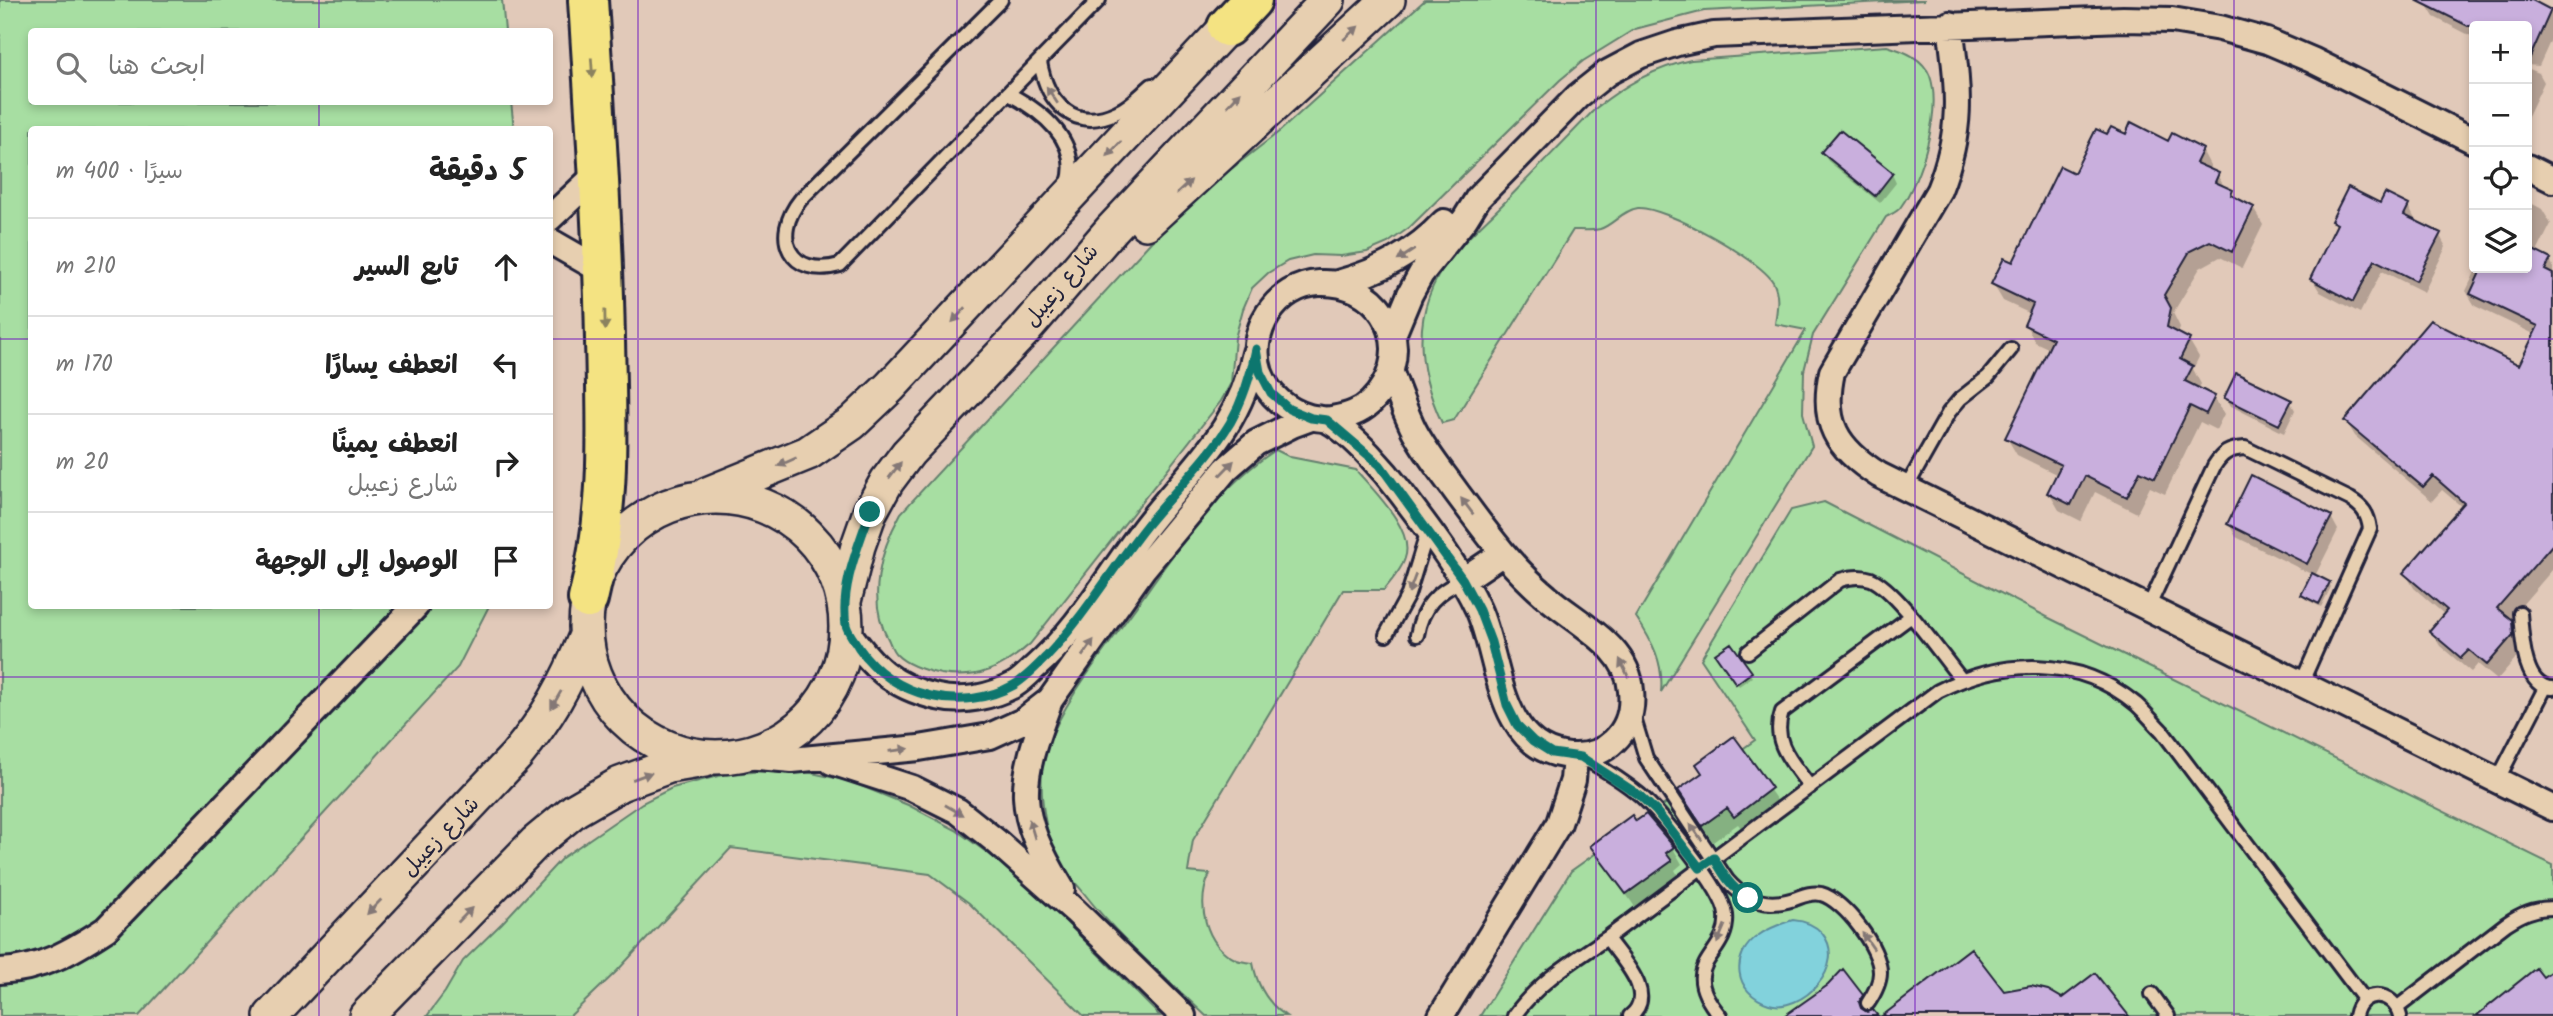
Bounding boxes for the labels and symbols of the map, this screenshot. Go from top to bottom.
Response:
one-way arrow [1342,26,1359,42]
one-way arrow [587,57,598,79]
one-way arrow [1045,85,1058,105]
one-way arrow [1226,91,1242,108]
one-way arrow [1106,140,1122,158]
one-way arrow [1175,180,1192,196]
street label: شارع زعيبل [1016,237,1108,335]
one-way arrow [1396,248,1416,261]
one-way arrow [951,306,967,323]
one-way arrow [599,309,610,331]
one-way arrow [777,457,798,468]
one-way arrow [1219,460,1236,477]
one-way arrow [888,461,902,479]
route end [854,496,885,527]
one-way arrow [1460,497,1474,515]
one-way arrow [1407,574,1418,595]
one-way arrow [1081,639,1095,657]
one-way arrow [1619,658,1630,678]
one-way arrow [551,690,563,710]
one-way arrow [888,744,910,755]
one-way arrow [631,770,652,781]
street label: شارع زعيبل [394,789,488,885]
one-way arrow [944,804,963,816]
one-way arrow [1026,819,1037,840]
one-way arrow [1690,823,1703,842]
route start [1732,882,1763,913]
one-way arrow [367,898,383,915]
one-way arrow [456,906,473,923]
one-way arrow [1715,924,1726,945]
one-way arrow [1861,932,1875,950]

